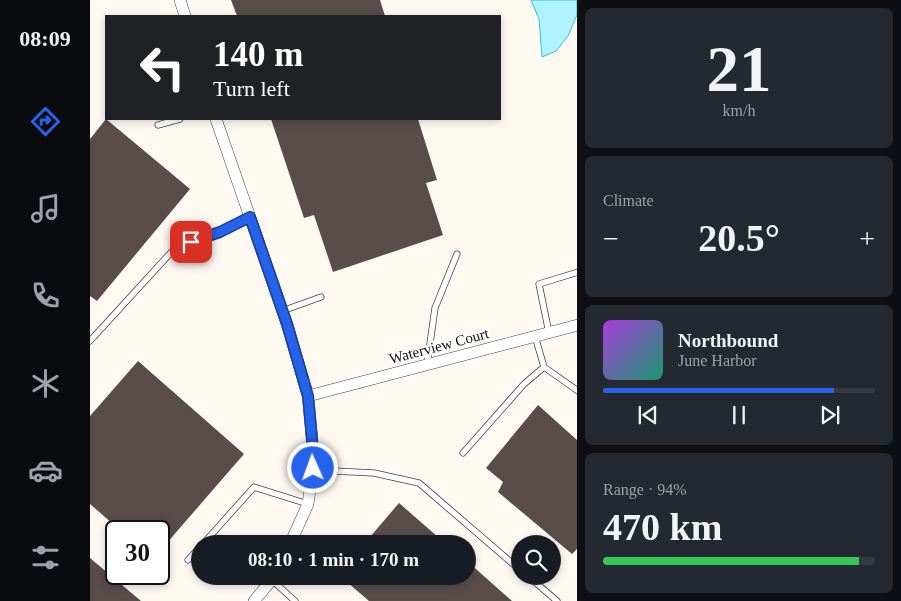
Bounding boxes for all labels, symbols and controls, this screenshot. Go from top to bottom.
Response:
text: 08:09 [19,26,71,51]
text: 21 [707,33,772,105]
icon: left [130,35,195,100]
text: 140 m [213,35,303,74]
text: Turn left [213,76,290,101]
text: km/h [723,102,755,119]
icon: directions [28,104,63,139]
icon: music [28,191,63,226]
text: Climate [603,192,654,209]
text: 20.5° [698,217,780,259]
pin [170,221,212,263]
text: − [603,223,619,254]
text: + [859,223,875,254]
icon: arrive [177,228,205,256]
icon: phone [28,278,63,313]
street label: Waterview Court [387,325,491,367]
text: Northbound [678,330,778,351]
text: June Harbor [678,352,757,369]
icon: climate [28,366,63,401]
icon: previous [634,401,662,429]
icon: pause [725,401,753,429]
icon: next [816,401,844,429]
position arrow [286,441,338,493]
icon: car [28,453,63,488]
text: Range · 94% [603,481,687,498]
text: 470 km [603,506,722,548]
speed limit sign: 30 [105,520,170,585]
map controls [511,535,561,585]
button: search [511,535,561,585]
icon: filters [28,540,63,575]
text: 08:10 · 1 min · 170 m [248,549,419,570]

